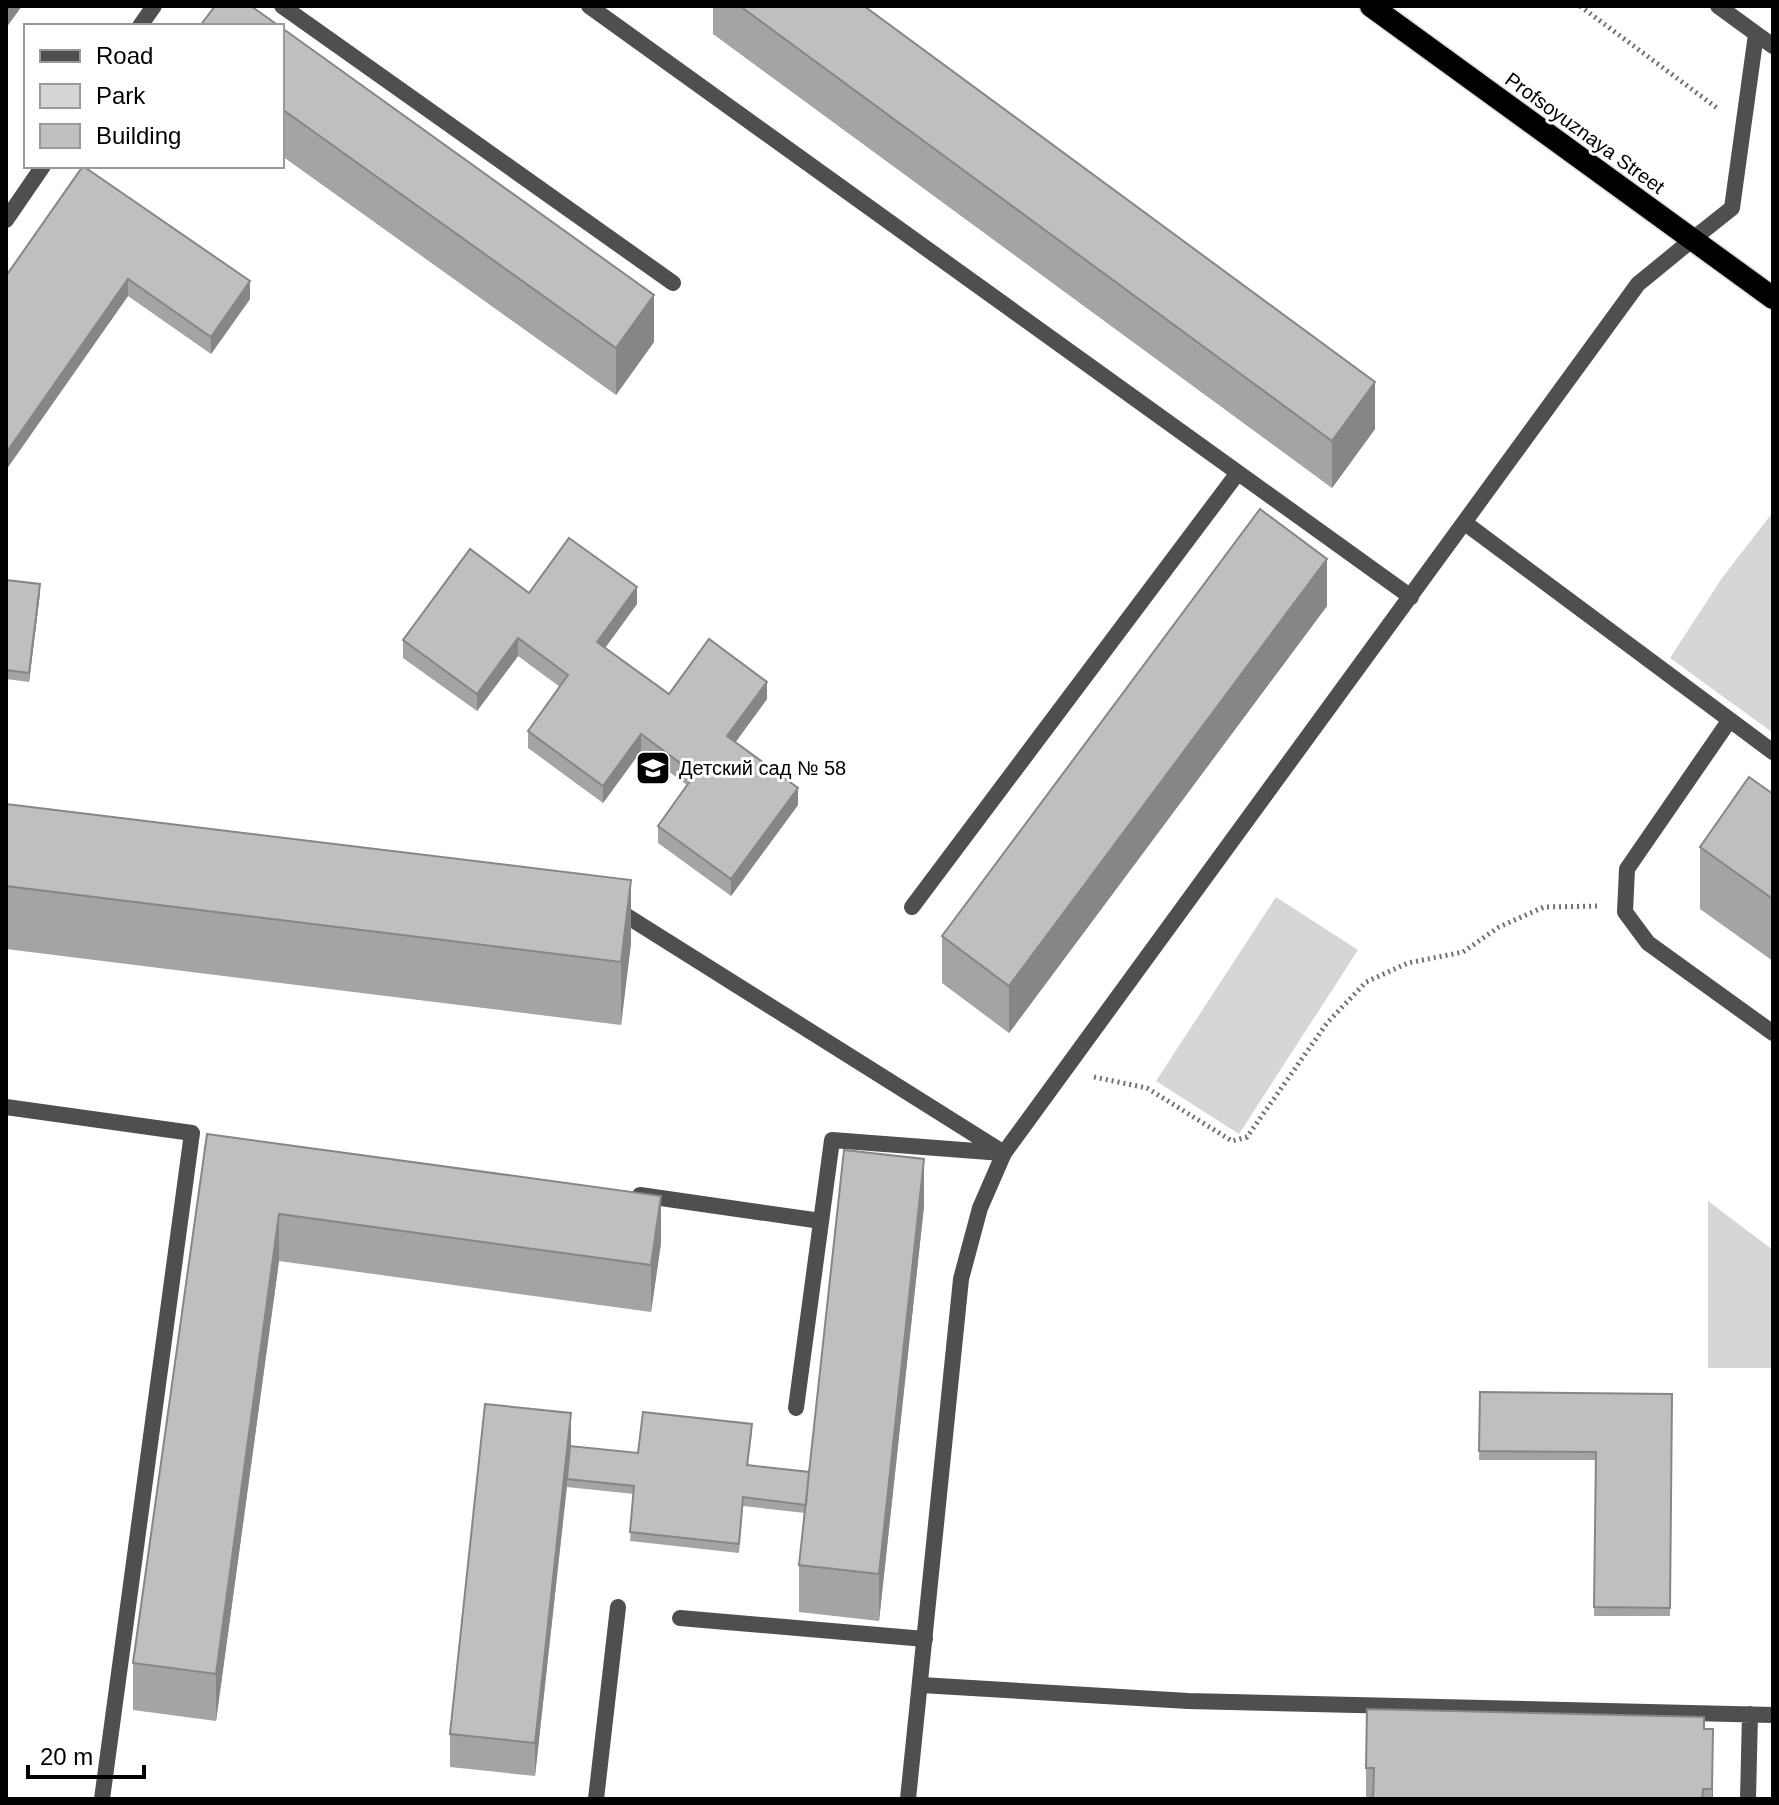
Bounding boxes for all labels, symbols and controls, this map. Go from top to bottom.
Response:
legend [24,24,284,168]
text: Road [96,42,153,69]
street label: Profsoyuznaya Street [1501,68,1669,198]
text: Park [96,82,146,109]
text: Building [96,122,181,149]
school or university icon: Детский сад № 58 [634,749,672,787]
place label: Детский сад № 58 [679,757,846,779]
scale bar [28,1729,144,1779]
text: 20 m [40,1743,93,1770]

